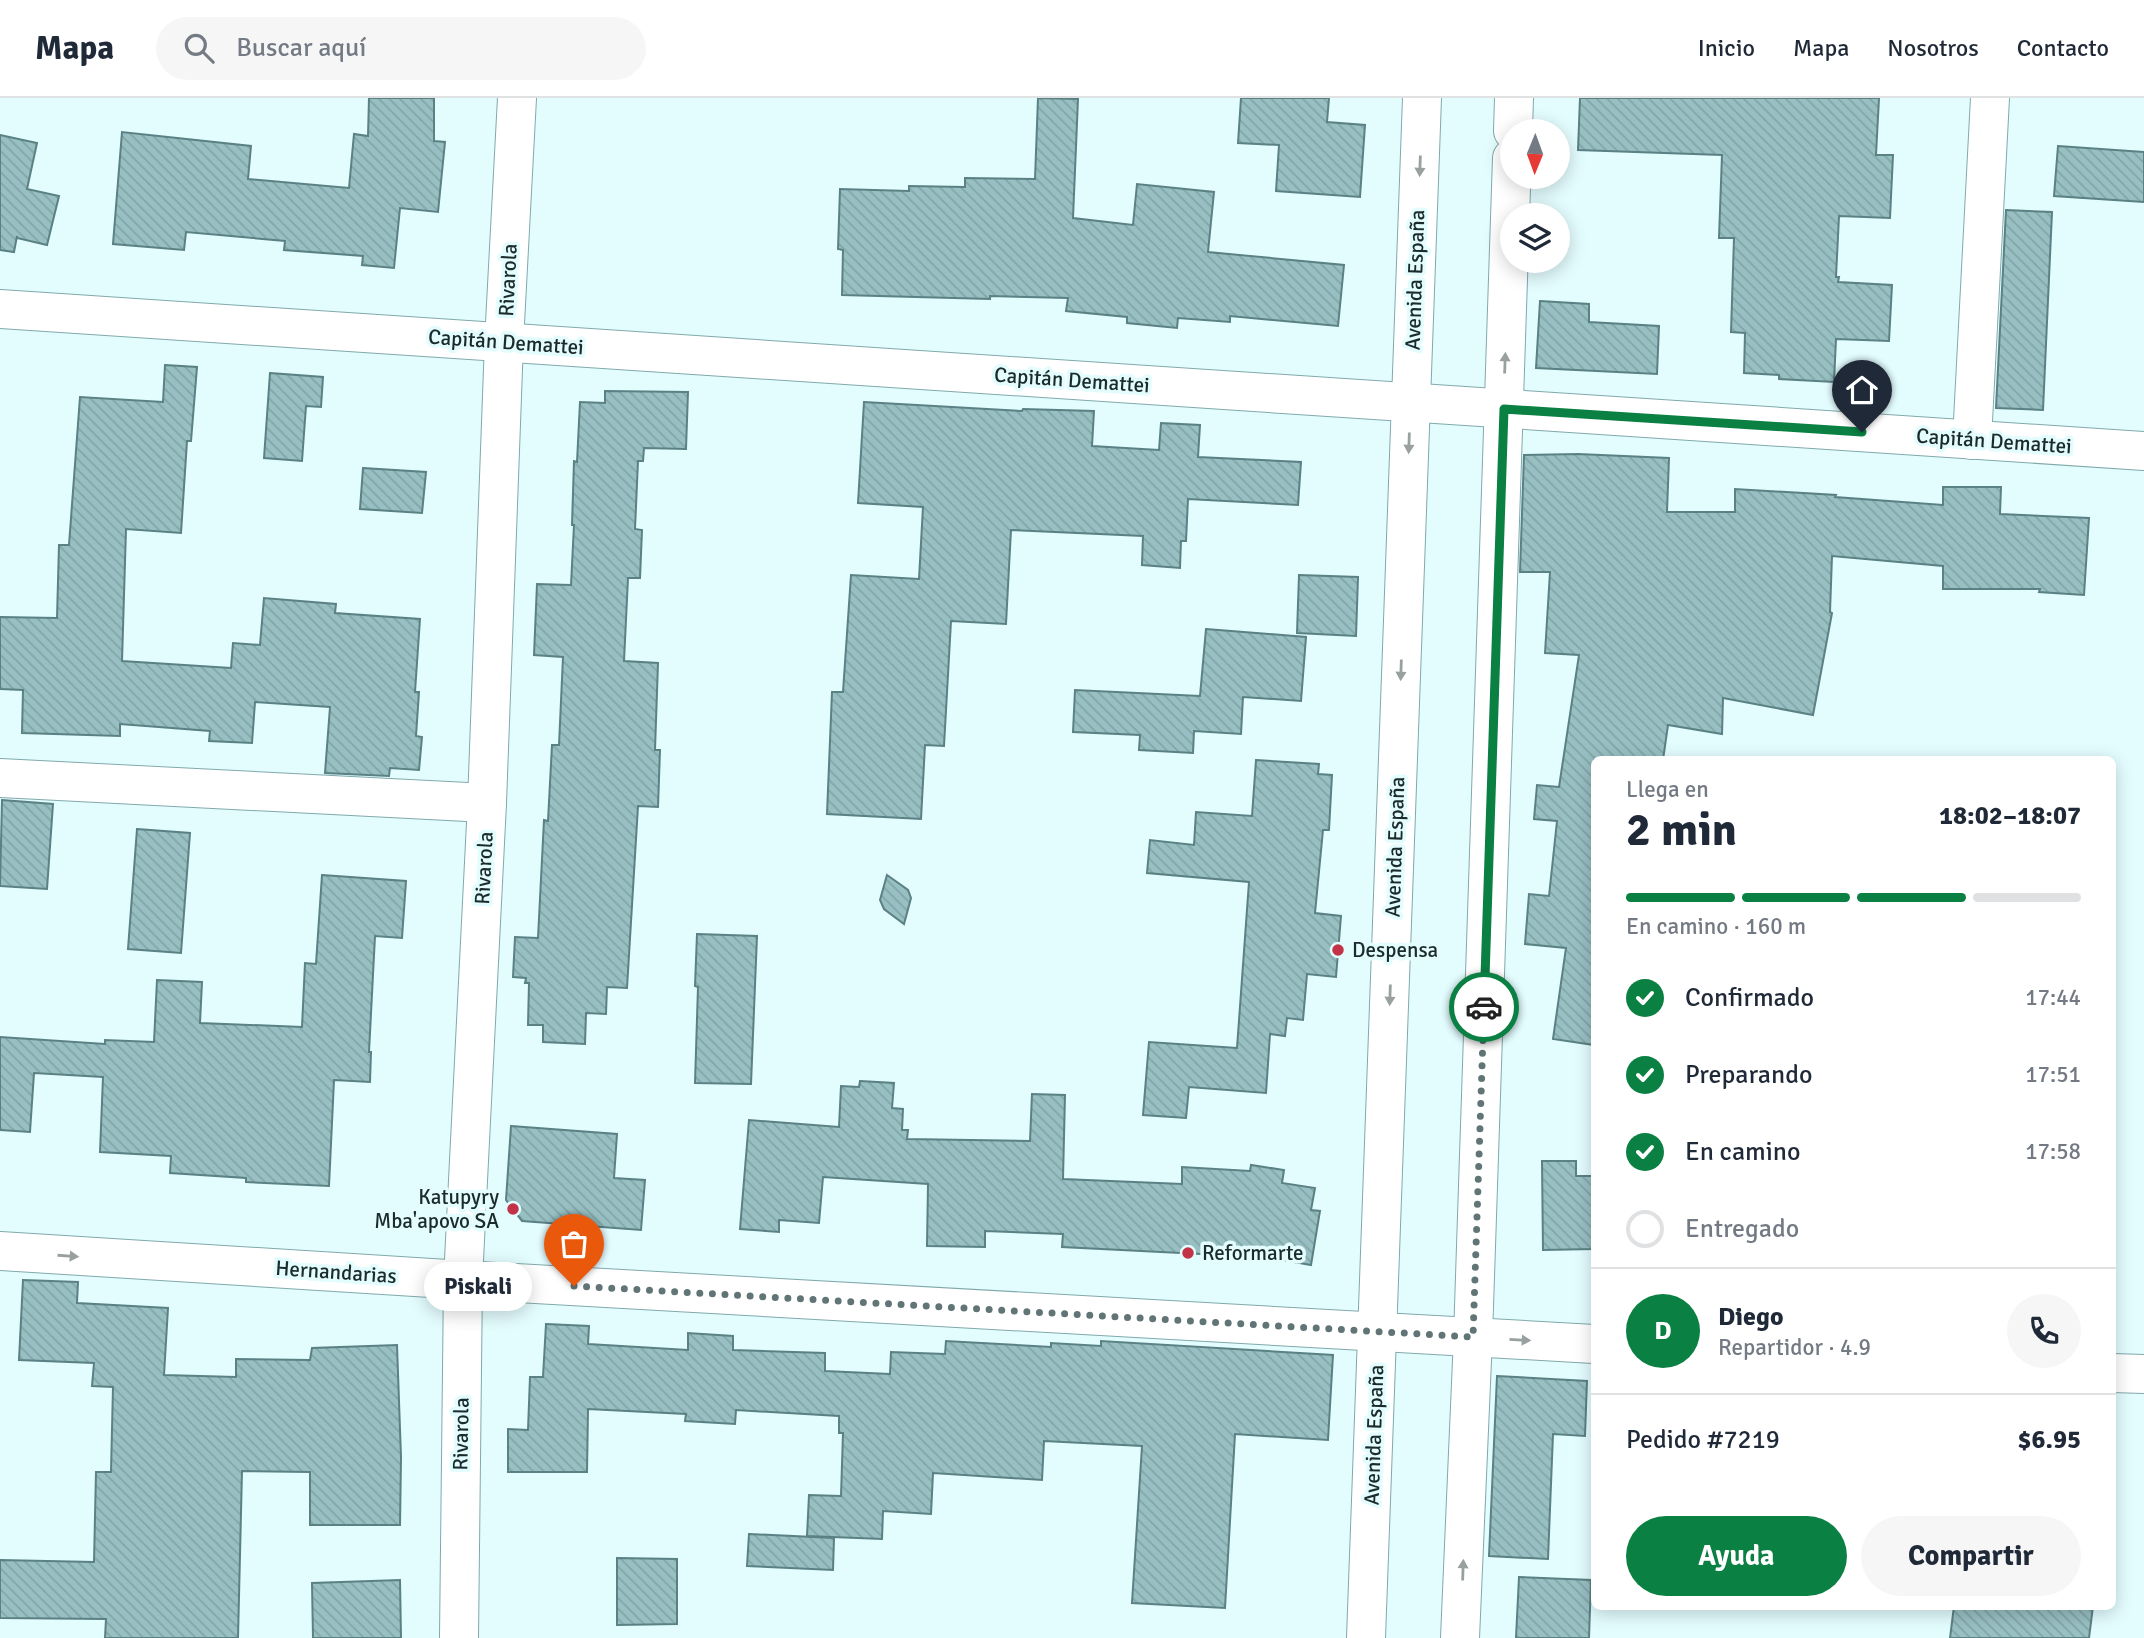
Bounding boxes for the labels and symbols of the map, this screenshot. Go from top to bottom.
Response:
north arrow [1500,119,1570,189]
one-way arrow [1414,155,1425,177]
street label: Avenida España [1400,209,1430,351]
street label: Rivarola [493,243,523,317]
street label: Capitán Demattei [427,324,585,360]
one-way arrow [1500,352,1511,374]
pin [1832,360,1892,432]
street label: Capitán Demattei [993,362,1151,398]
street label: Capitán Demattei [1915,423,2073,459]
one-way arrow [1404,432,1415,454]
one-way arrow [1396,659,1407,681]
street label: Avenida España [1380,776,1410,918]
street label: Rivarola [469,831,499,905]
place label: Despensa [1352,937,1438,963]
marker: Despensa [1330,942,1346,958]
courier [1449,972,1519,1042]
one-way arrow [1384,984,1395,1006]
place label: Katupyry Mba'apovo SA [374,1184,499,1234]
marker: Katupyry Mba'apovo SA [505,1201,521,1217]
pin [544,1214,604,1286]
place label: Reformarte [1202,1240,1304,1266]
marker: Reformarte [1180,1245,1196,1261]
one-way arrow [57,1250,79,1261]
street label: Hernandarias [275,1255,397,1289]
callout: Piskali [424,1262,532,1310]
one-way arrow [1509,1334,1531,1345]
street label: Avenida España [1359,1364,1389,1506]
street label: Rivarola [447,1397,475,1471]
one-way arrow [1457,1559,1468,1581]

